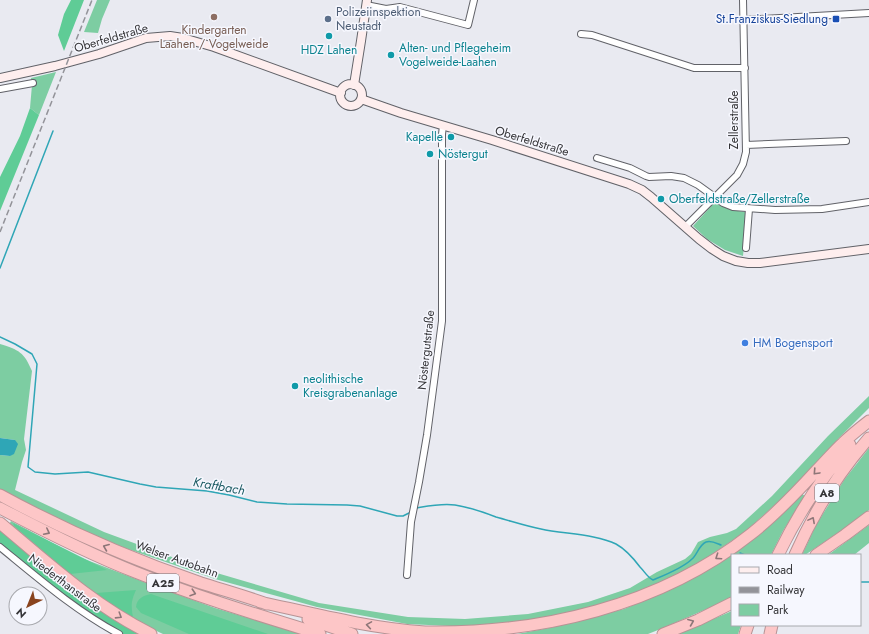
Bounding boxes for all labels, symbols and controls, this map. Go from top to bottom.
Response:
place label: Polizeiinspektion Neustadt [336,3,421,35]
place label: St.Franziskus-Siedlung [716,10,828,28]
marker: Kindergarten Laahen / Vogelweide [209,12,219,22]
marker: Polizeiinspektion Neustadt [323,14,333,24]
marker: St.Franziskus-Siedlung [831,14,841,24]
street label: Oberfeldstraße [72,19,150,57]
place label: Kindergarten Laahen / Vogelweide [160,21,268,53]
marker: HDZ Lahen [324,31,334,41]
place label: Alten- und Pflegeheim Vogelweide-Laahen [399,39,511,71]
place label: HDZ Lahen [301,41,357,59]
marker: Alten- und Pflegeheim Vogelweide-Laahen [386,50,396,60]
street label: Zellerstraße [725,91,743,149]
street label: Oberfeldstraße [493,121,571,161]
place label: Kapelle [406,128,443,146]
marker: Kapelle [446,132,456,142]
place label: Nöstergut [438,145,488,163]
marker: Nöstergut [425,149,435,159]
place label: Oberfeldstraße/Zellerstraße [669,190,810,208]
marker: Oberfeldstraße/Zellerstraße [656,194,666,204]
street label: Nöstergutstraße [413,309,439,391]
place label: HM Bogensport [753,334,833,352]
marker: HM Bogensport [740,338,750,348]
place label: neolithische Kreisgrabenanlage [303,370,398,402]
marker: neolithische Kreisgrabenanlage [290,381,300,391]
one-way arrow [813,467,821,475]
water label: Kraftbach [192,472,247,500]
road number: A8 [815,484,839,502]
one-way arrow [807,517,815,524]
one-way arrow [43,528,50,535]
street label: Welser Autobahn [133,536,221,582]
one-way arrow [103,543,110,551]
street label: Niederthanstraße [25,549,105,617]
one-way arrow [716,552,723,559]
legend [731,554,861,626]
text: Road [767,561,793,579]
road number: A25 [147,574,179,592]
text: Railway [767,581,805,599]
north arrow [8,586,48,626]
one-way arrow [189,588,196,597]
text: Park [767,601,789,619]
text: N [13,604,30,622]
one-way arrow [115,611,122,619]
one-way arrow [688,619,695,627]
one-way arrow [366,621,372,630]

